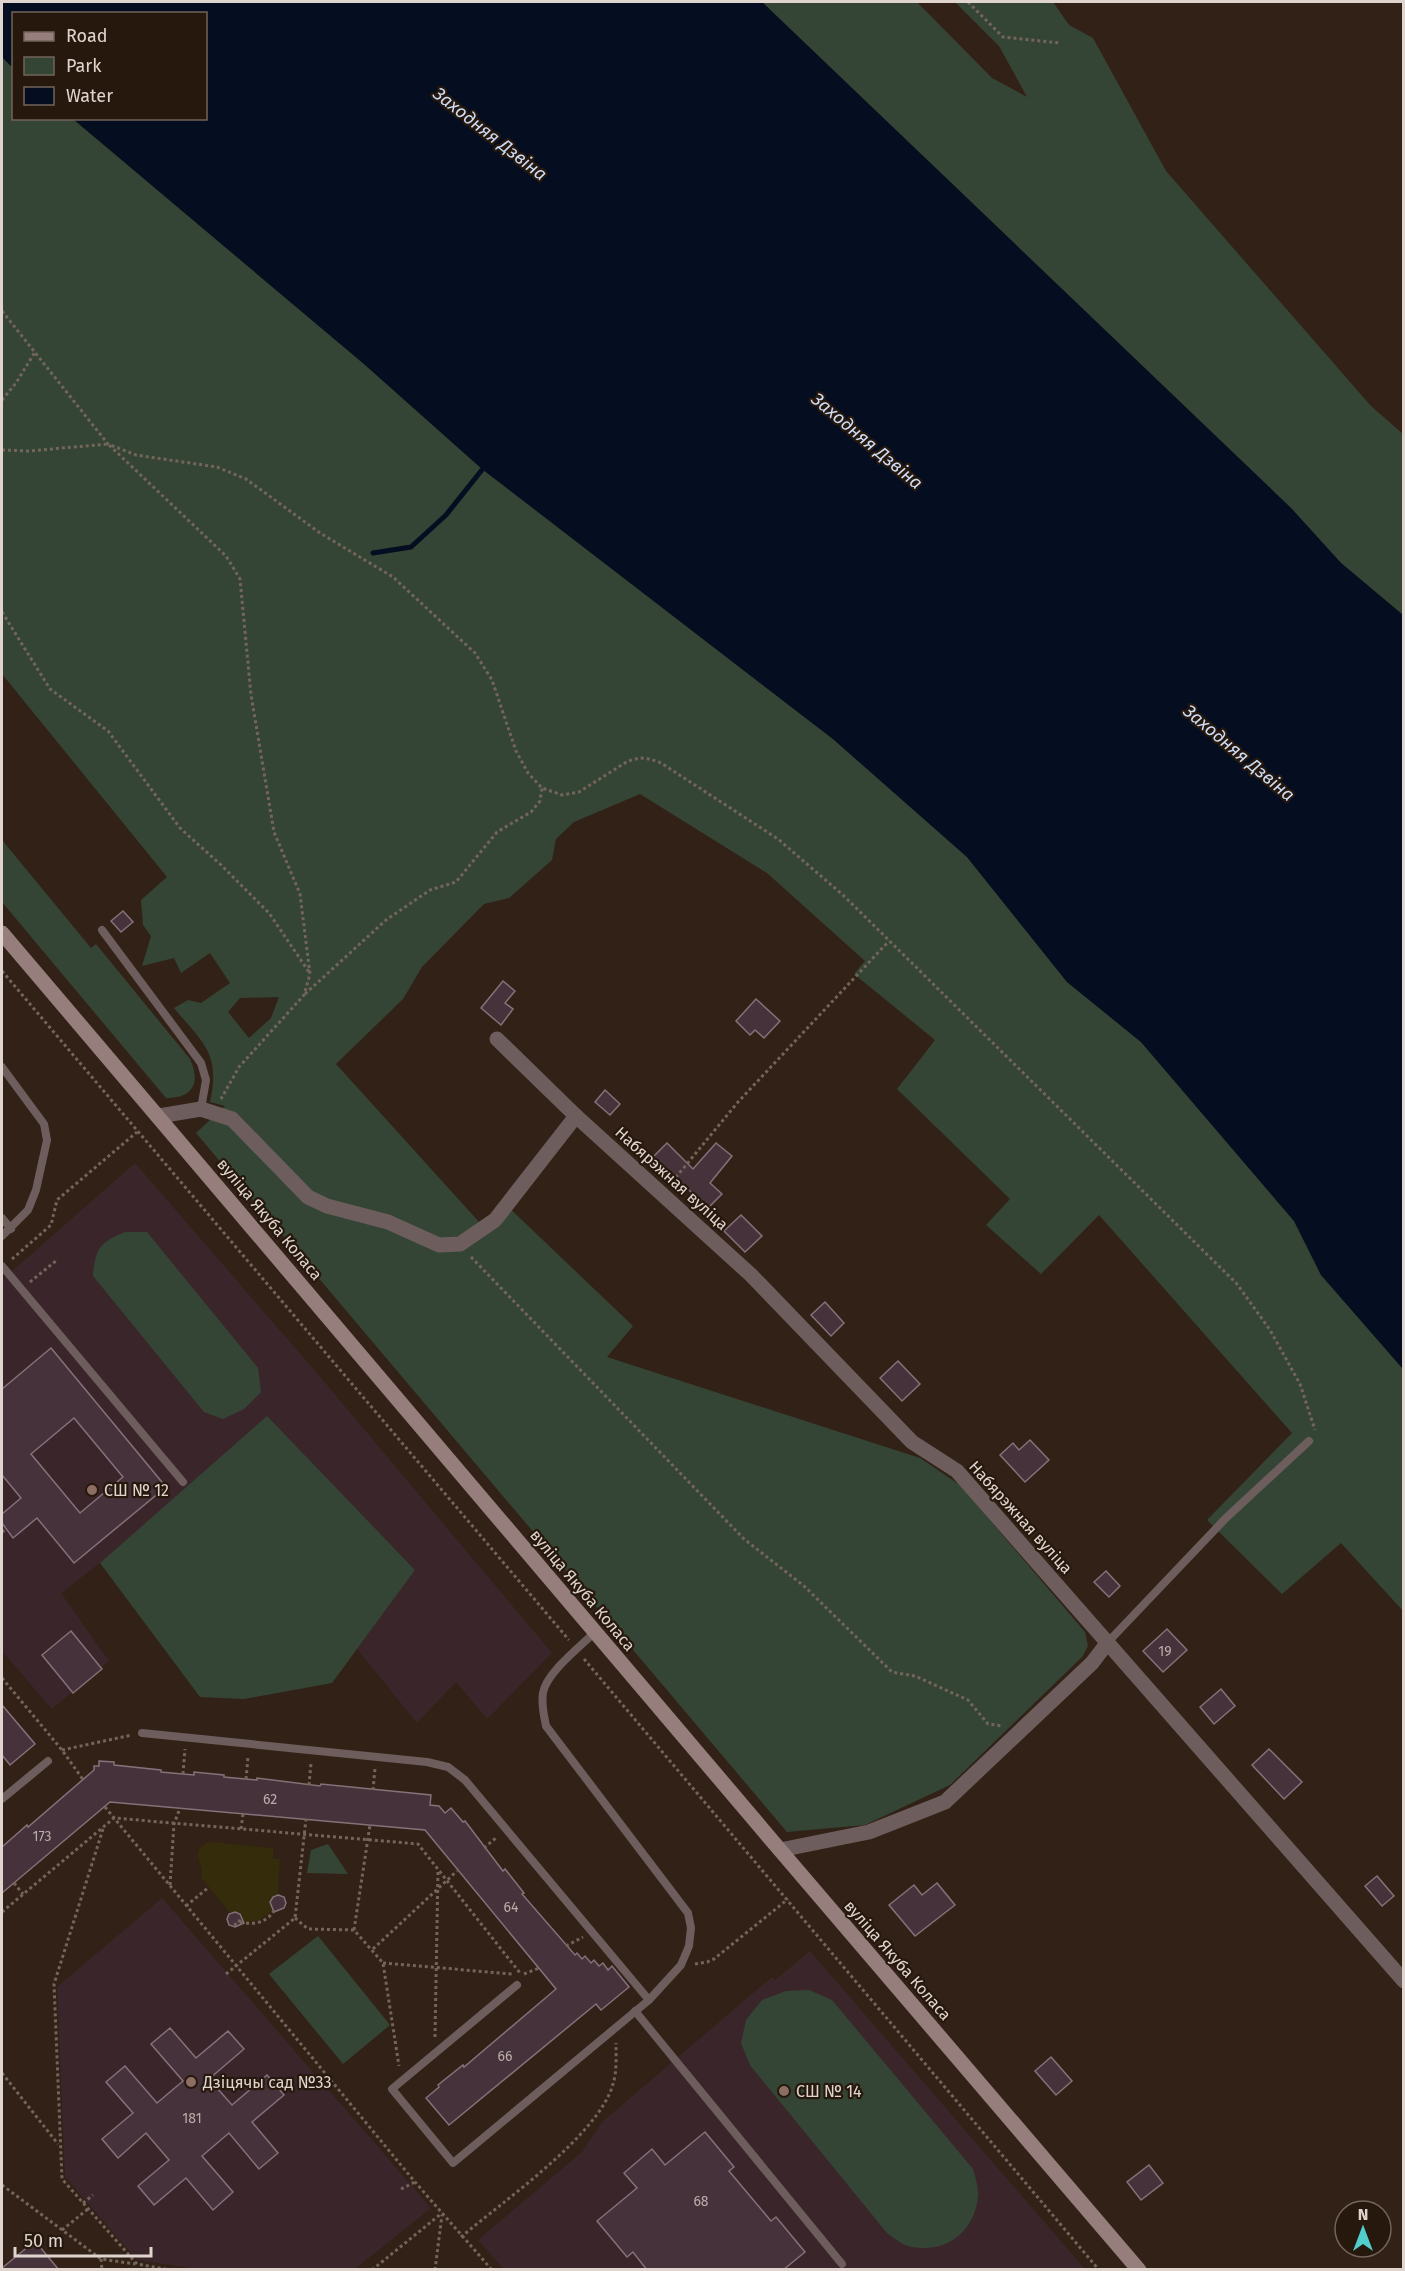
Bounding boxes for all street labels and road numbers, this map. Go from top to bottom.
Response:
street label: Набярэжная вуліца [611,1123,732,1234]
street label: вуліца Якуба Коласа [213,1155,326,1284]
street label: Набярэжная вуліца [965,1457,1076,1578]
street label: вуліца Якуба Коласа [526,1526,639,1655]
street label: вуліца Якуба Коласа [840,1896,955,2024]

